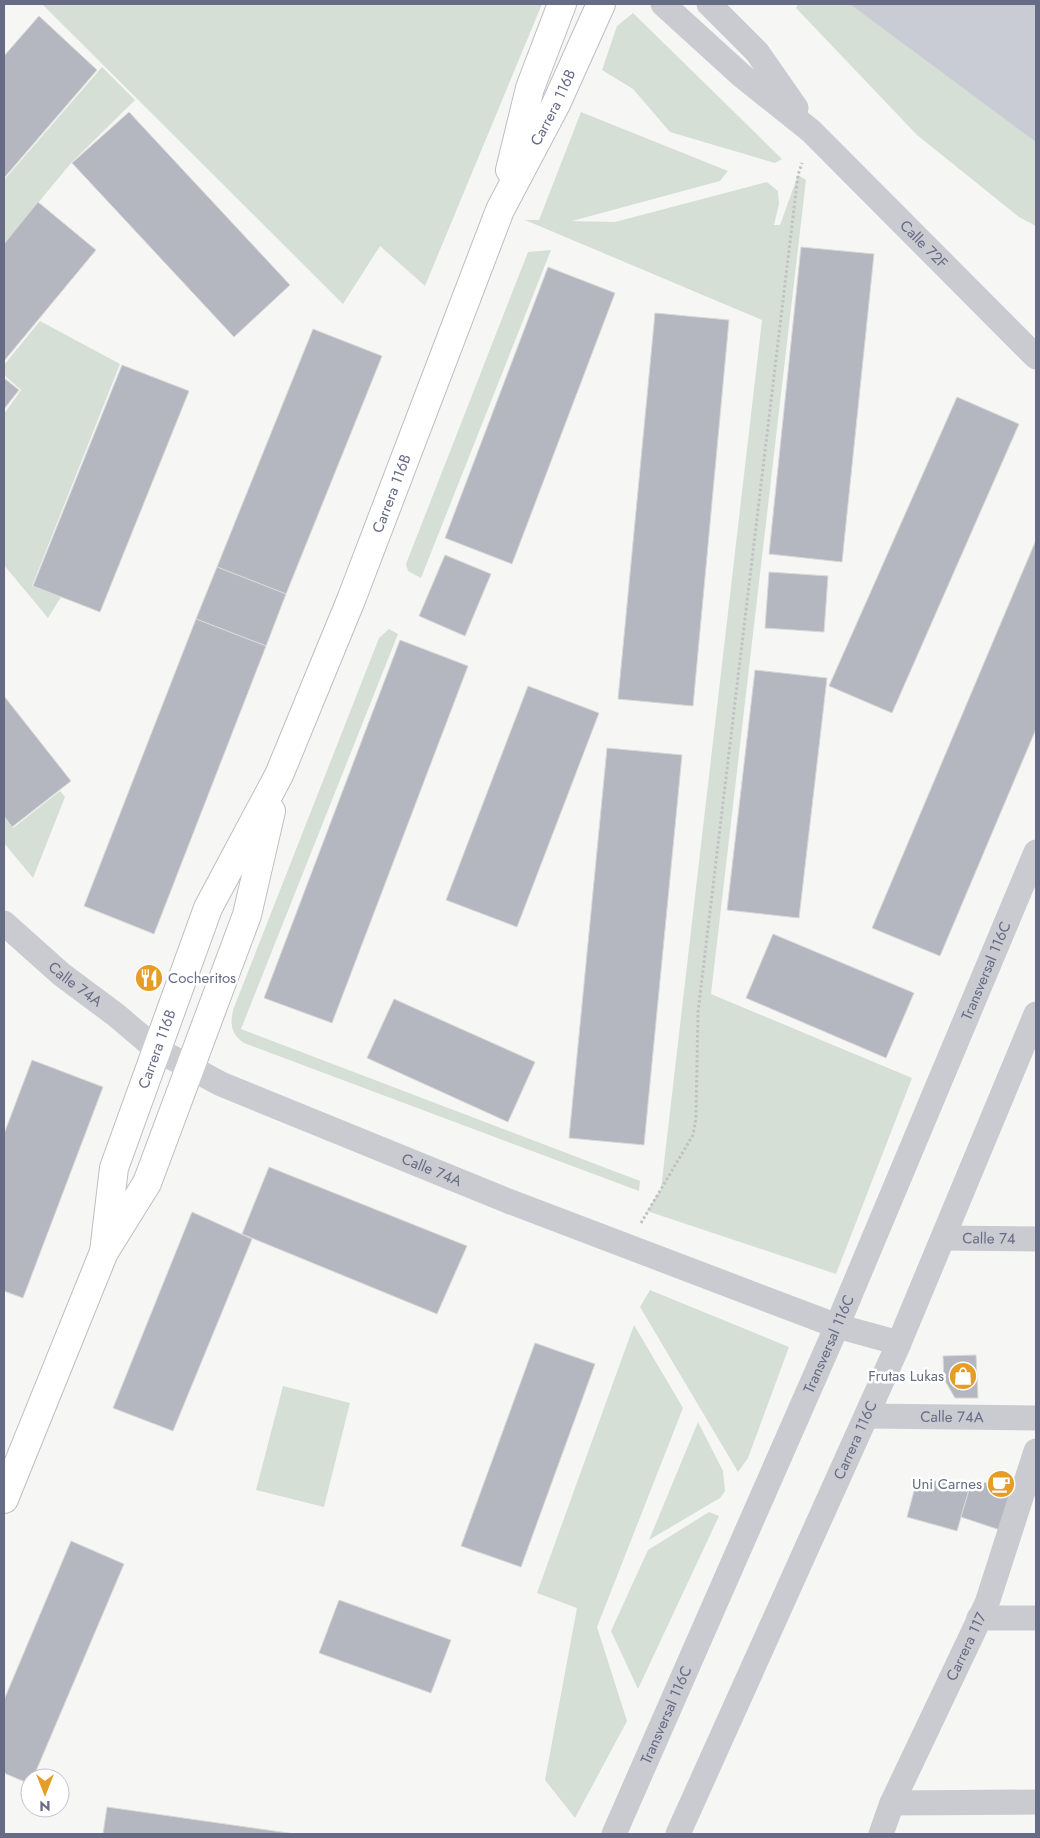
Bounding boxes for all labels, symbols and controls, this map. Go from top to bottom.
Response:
street label: Carrera 116B [525,66,581,150]
street label: Calle 72F [895,215,953,274]
street label: Carrera 116B [367,451,417,536]
street label: Transversal 116C [956,918,1017,1023]
street label: Calle 74A [43,956,107,1012]
restaurant icon: Cocheritos [134,963,164,993]
place label: Cocheritos [168,967,236,989]
street label: Carrera 116B [133,1006,181,1092]
street label: Calle 74A [398,1148,465,1192]
street label: Calle 74 [962,1227,1016,1250]
street label: Transversal 116C [798,1292,860,1397]
shop icon: Frutas Lukas [948,1361,978,1391]
place label: Frutas Lukas [868,1365,944,1387]
street label: Carrera 116C [828,1397,883,1483]
street label: Calle 74A [920,1406,984,1428]
cafe icon: Uni Carnes [986,1469,1016,1499]
place label: Uni Carnes [912,1473,982,1495]
street label: Carrera 117 [941,1609,992,1685]
street label: Transversal 116C [635,1662,697,1767]
north arrow [20,1768,70,1818]
text: N [39,1796,51,1816]

